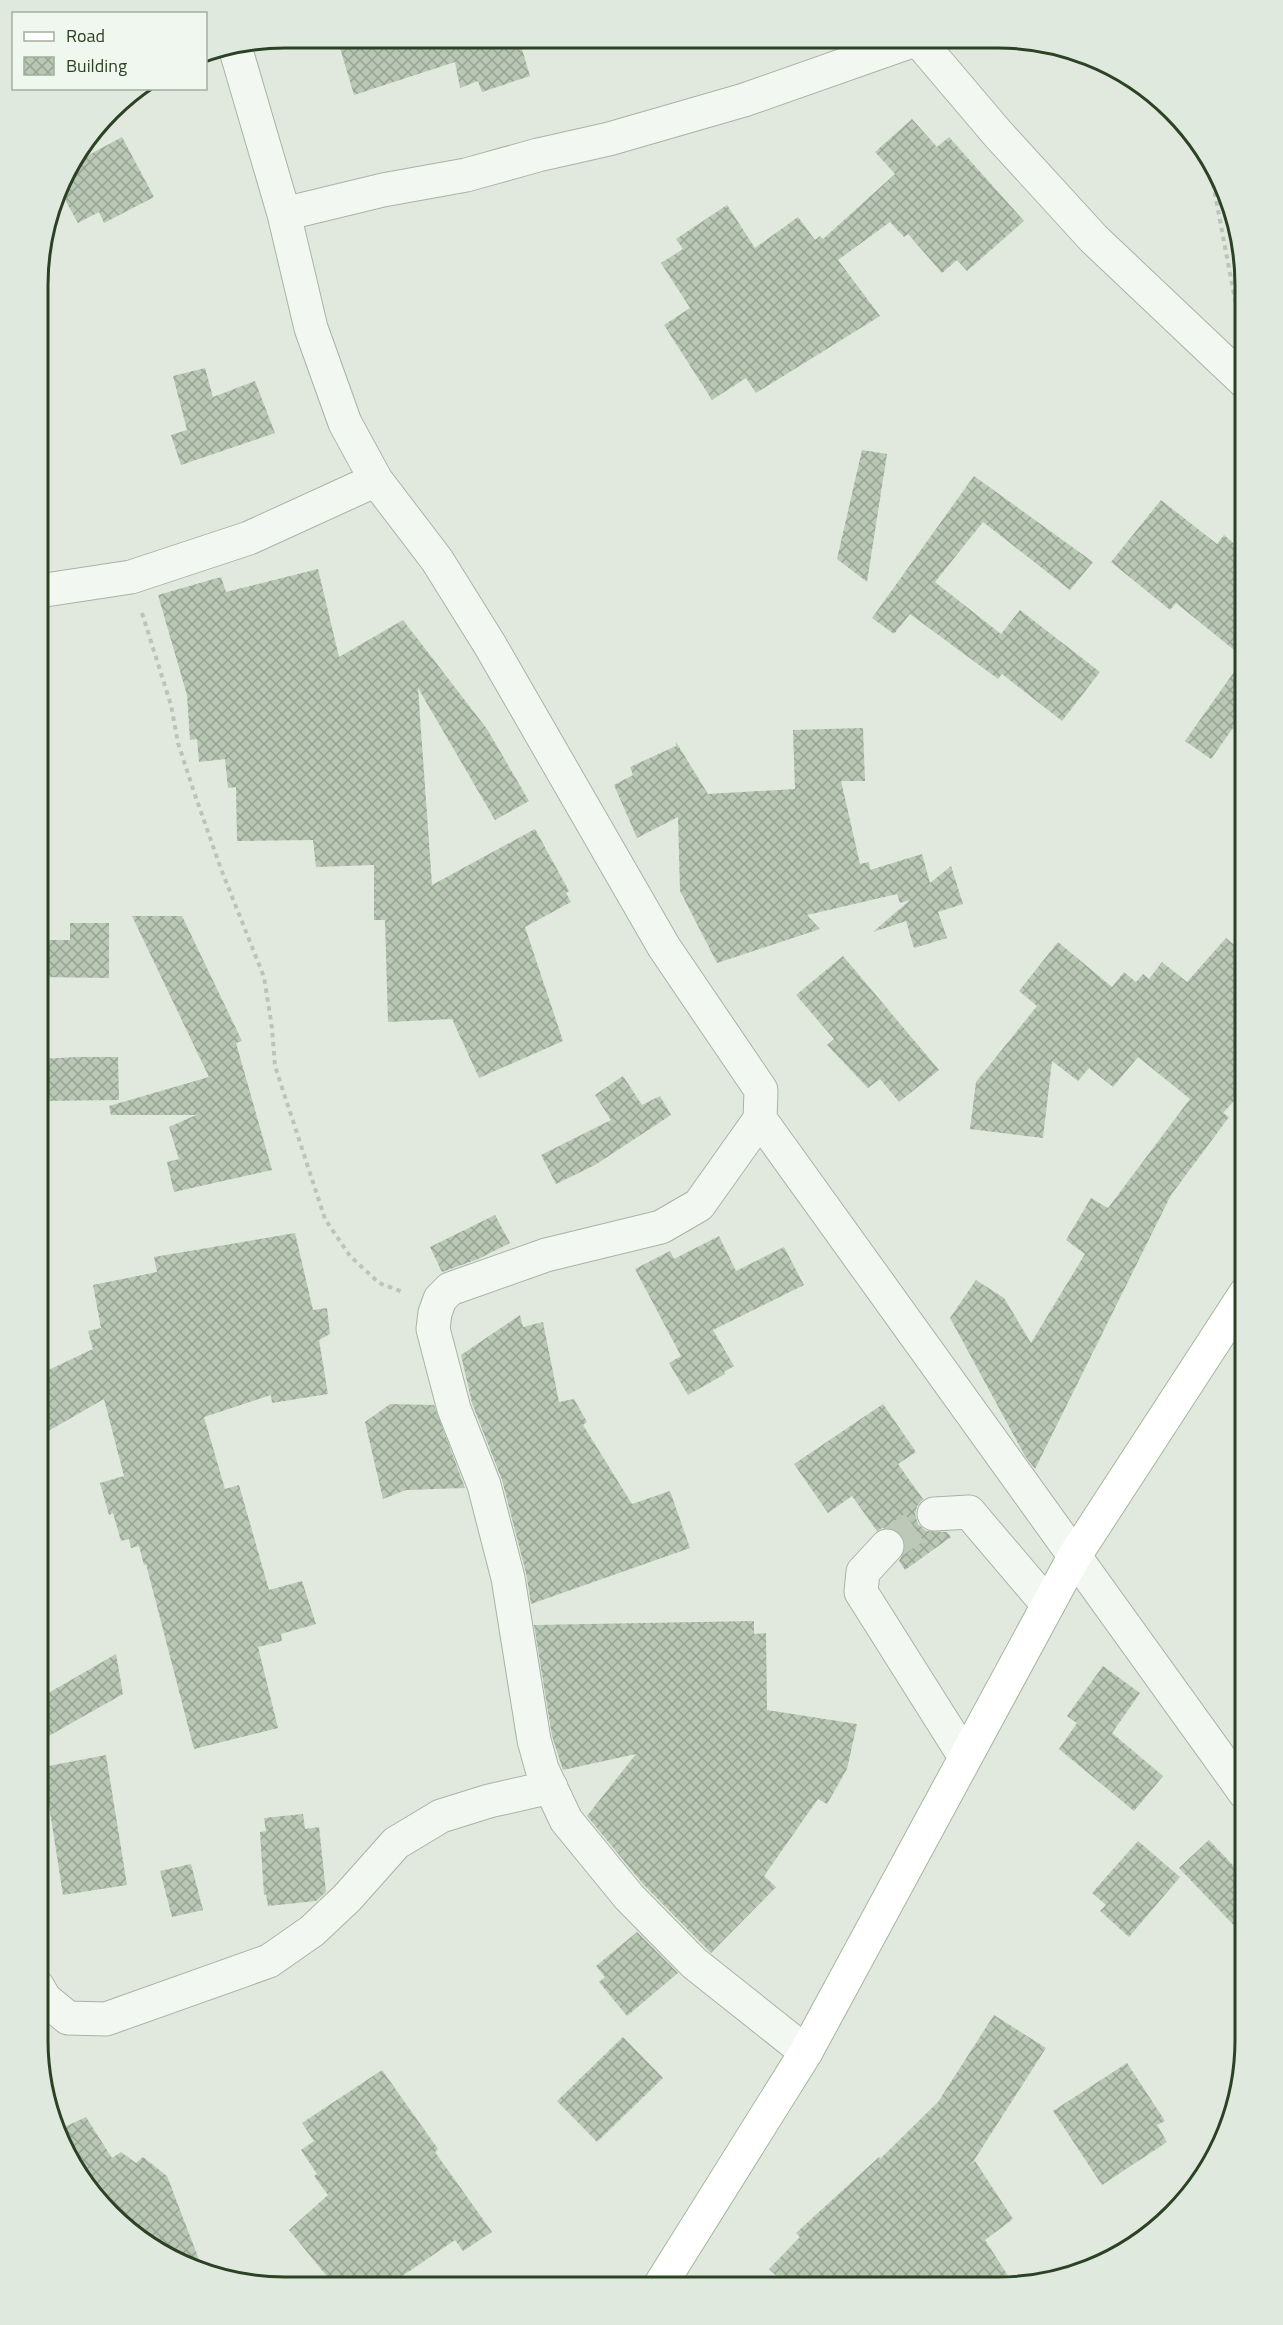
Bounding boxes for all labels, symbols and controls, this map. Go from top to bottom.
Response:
legend [12,12,207,90]
text: Road [66,22,105,49]
text: Building [66,52,127,79]

